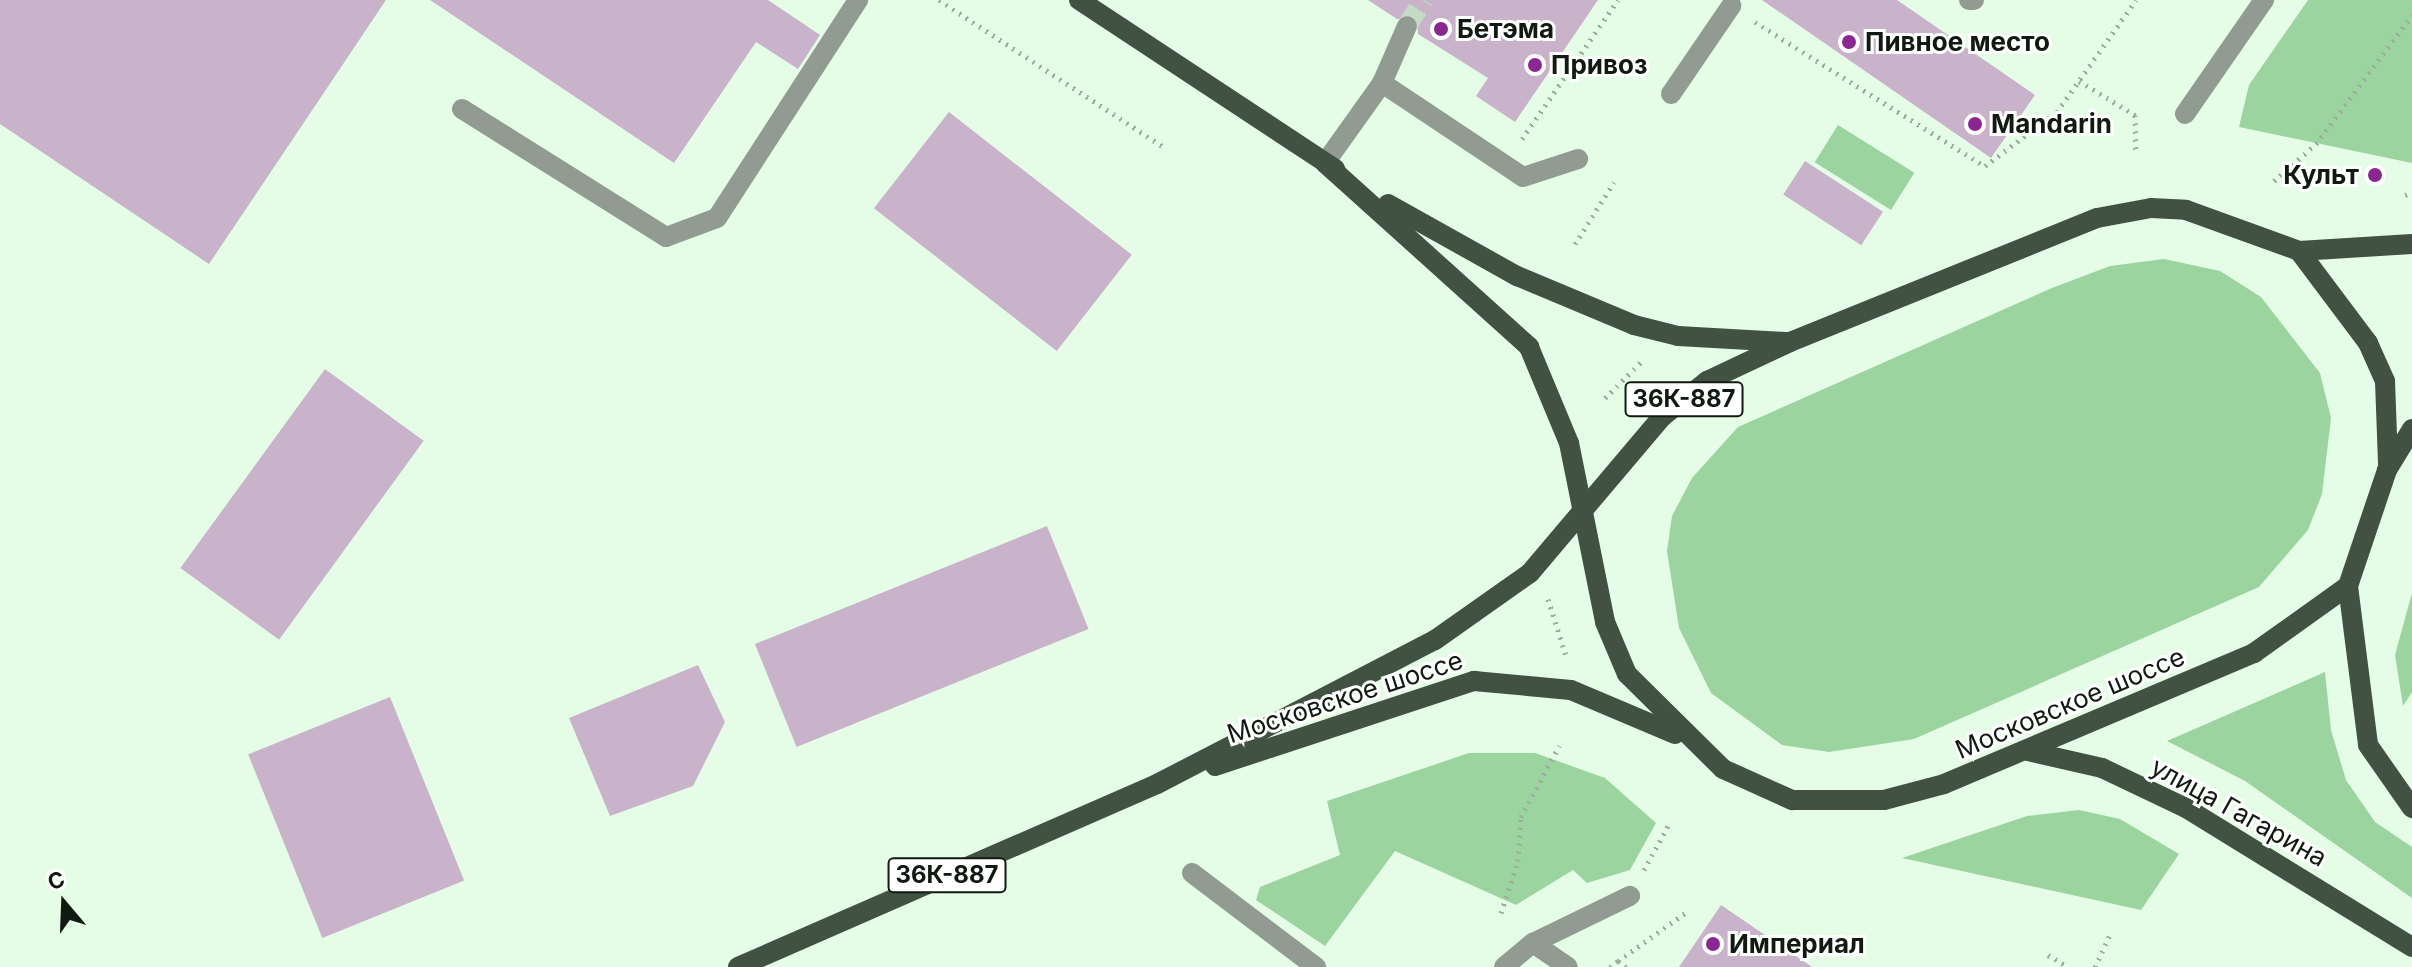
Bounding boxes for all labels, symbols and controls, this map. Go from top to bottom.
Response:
place label: Бетэма [1457,13,1554,45]
marker: Бетэма [1432,20,1450,38]
place label: Пивное место [1865,26,2050,58]
marker: Пивное место [1840,33,1858,51]
place label: Привоз [1551,49,1647,81]
marker: Привоз [1526,56,1544,74]
place label: Mandarin [1991,108,2112,140]
marker: Mandarin [1966,115,1984,133]
place label: Культ [2283,159,2359,191]
marker: Культ [2366,166,2384,184]
road number: 36К-887 [1624,379,1744,419]
street label: Московское шоссе [1951,641,2189,765]
street label: Московское шоссе [1223,644,1467,750]
street label: улица Гагарина [2146,751,2332,873]
road number: 36К-887 [887,855,1007,895]
north arrow [24,863,104,943]
text: С [44,865,68,895]
place label: Империал [1729,928,1865,960]
marker: Империал [1704,935,1722,953]

